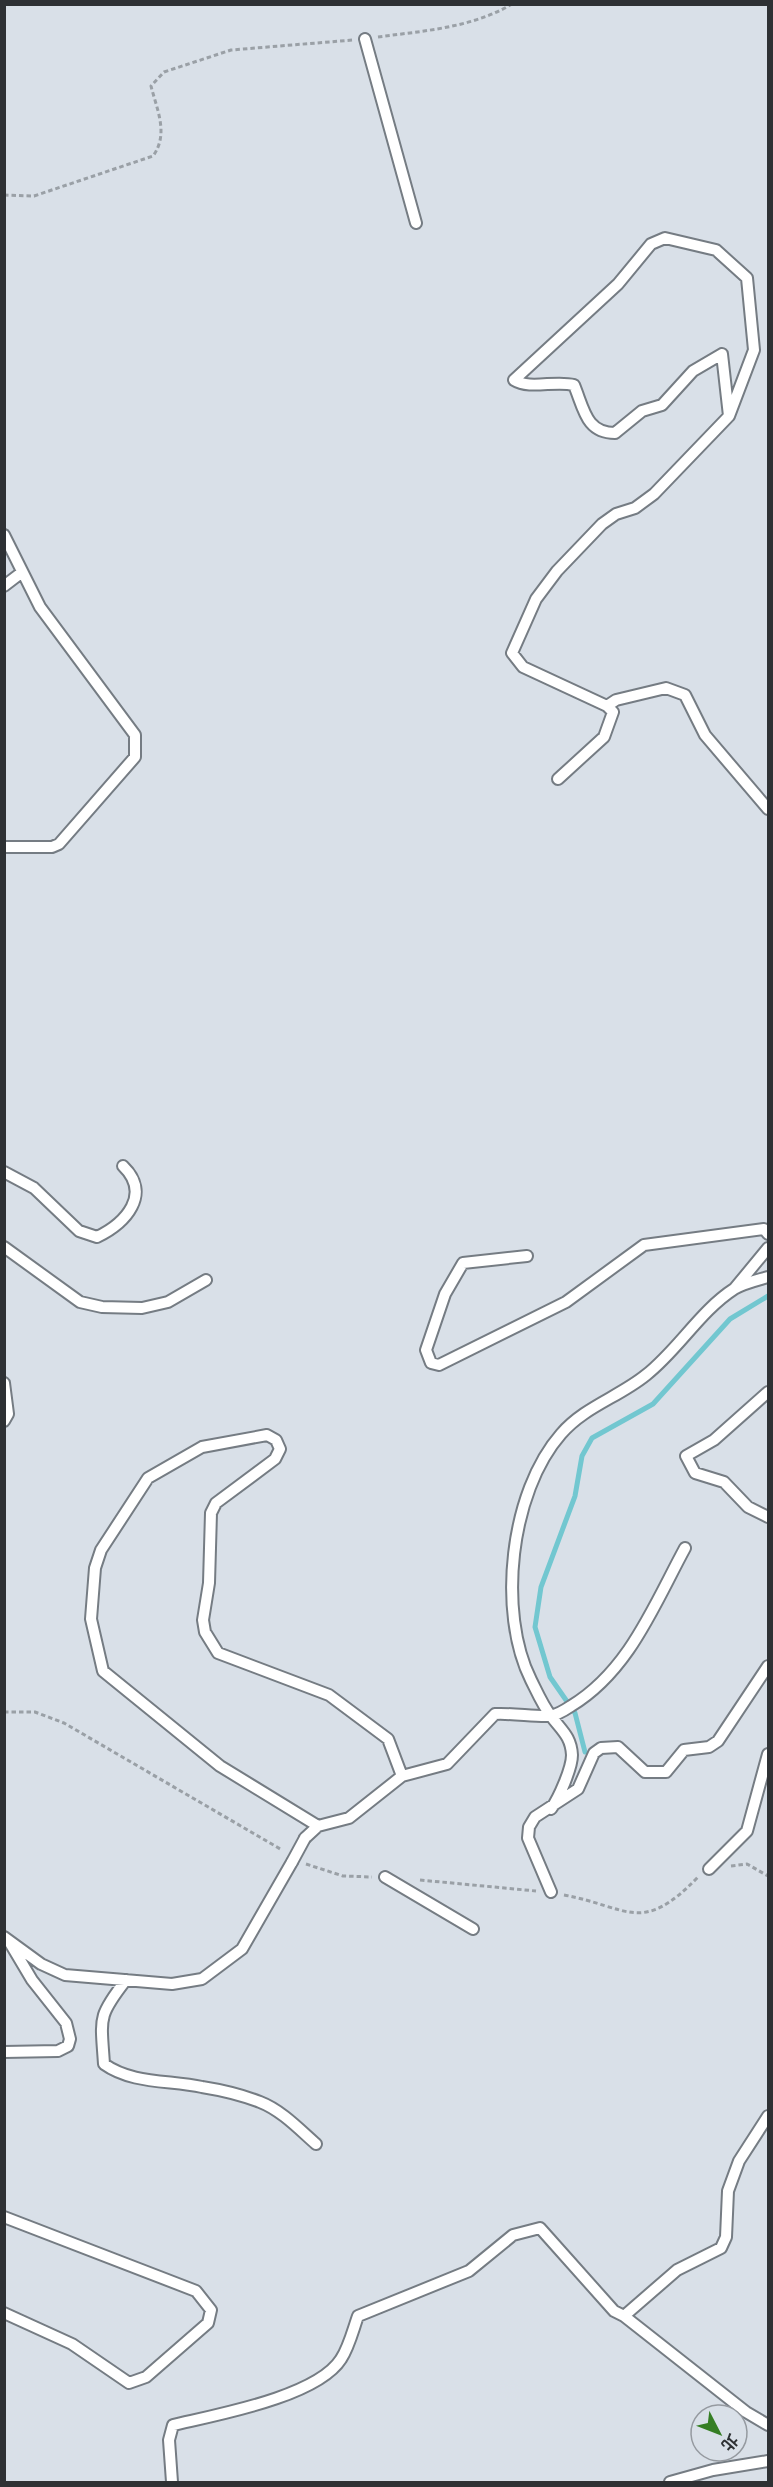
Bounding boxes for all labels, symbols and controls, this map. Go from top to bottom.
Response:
north arrow [689,2403,749,2463]
text: 北 [717,2430,743,2456]

